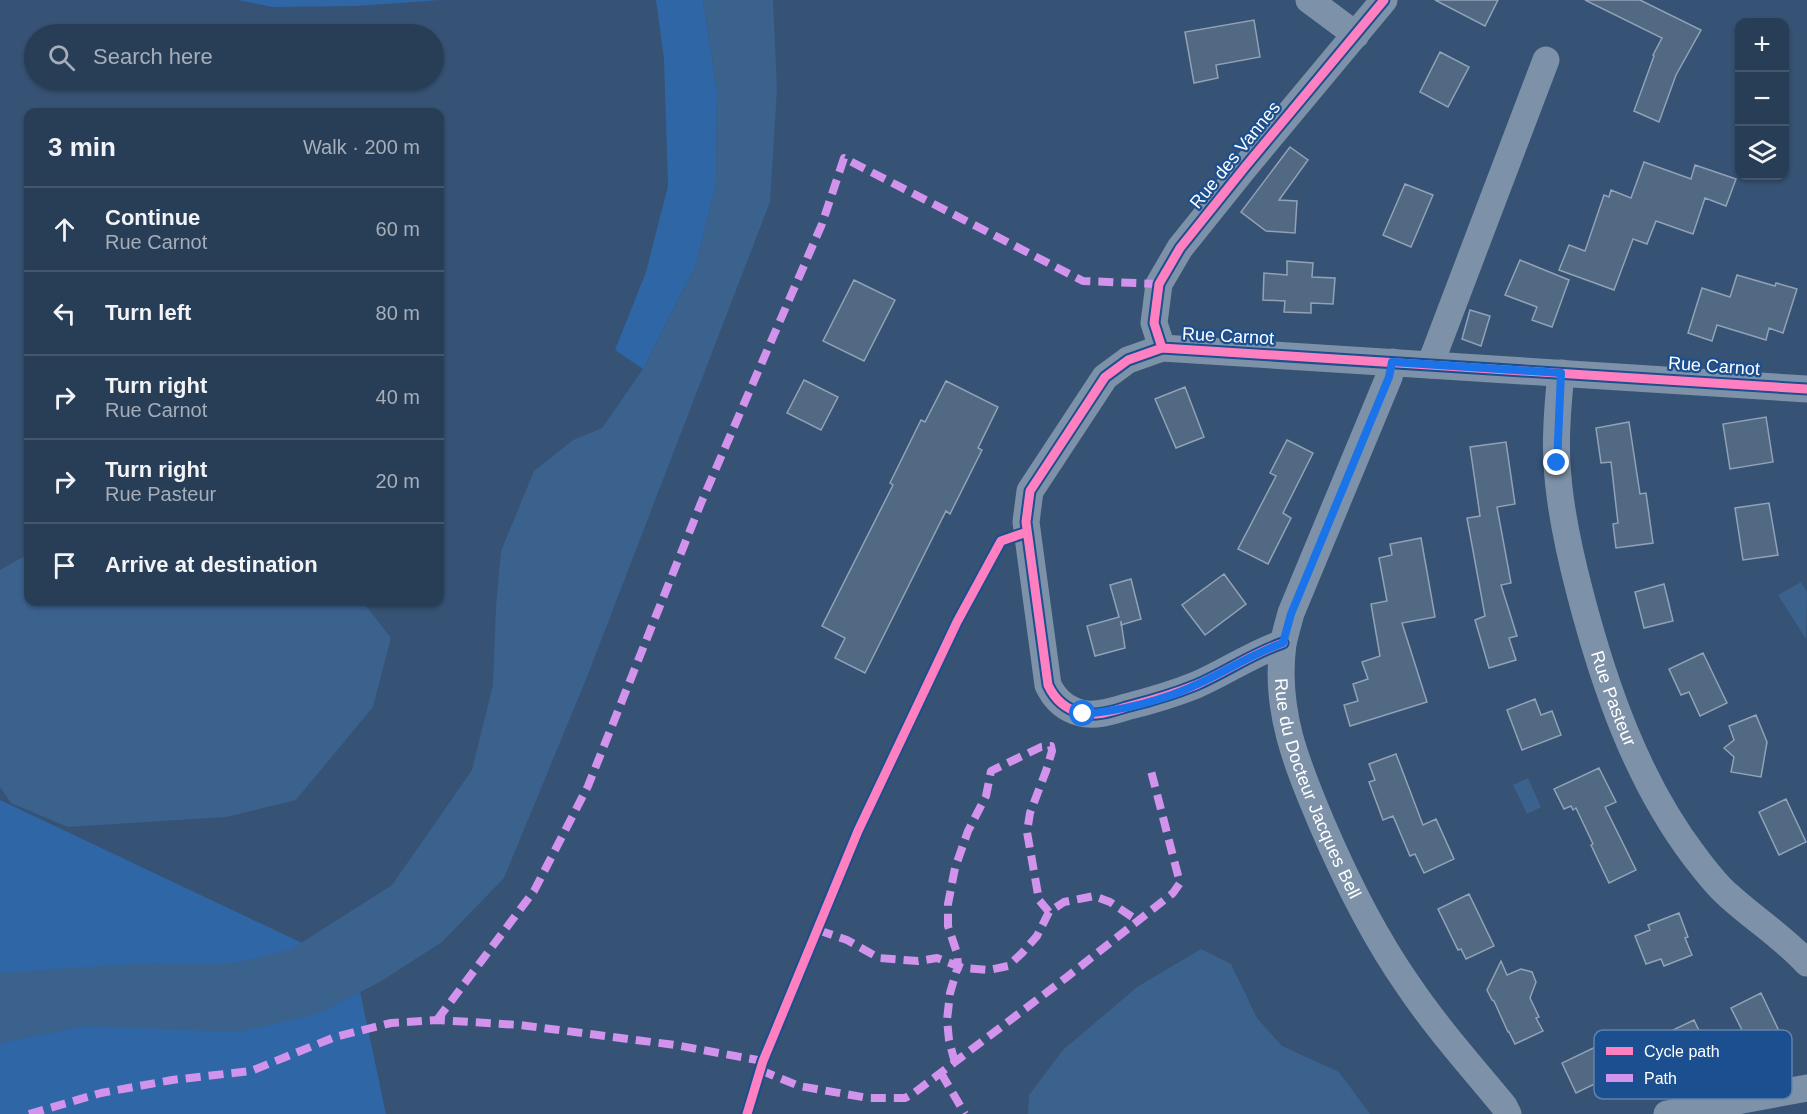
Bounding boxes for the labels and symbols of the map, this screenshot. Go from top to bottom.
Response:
street label: Rue des Vannes [1186,98,1284,212]
street label: Rue Carnot [1182,324,1274,348]
street label: Rue Carnot [1667,353,1761,379]
route end [1543,449,1569,475]
street label: Rue Pasteur [1587,648,1640,749]
street label: Rue du Docteur Jacques Bell [1271,678,1365,902]
route start [1069,700,1095,726]
legend [1594,1030,1792,1099]
text: Cycle path [1644,1043,1720,1060]
text: Path [1644,1070,1677,1087]

